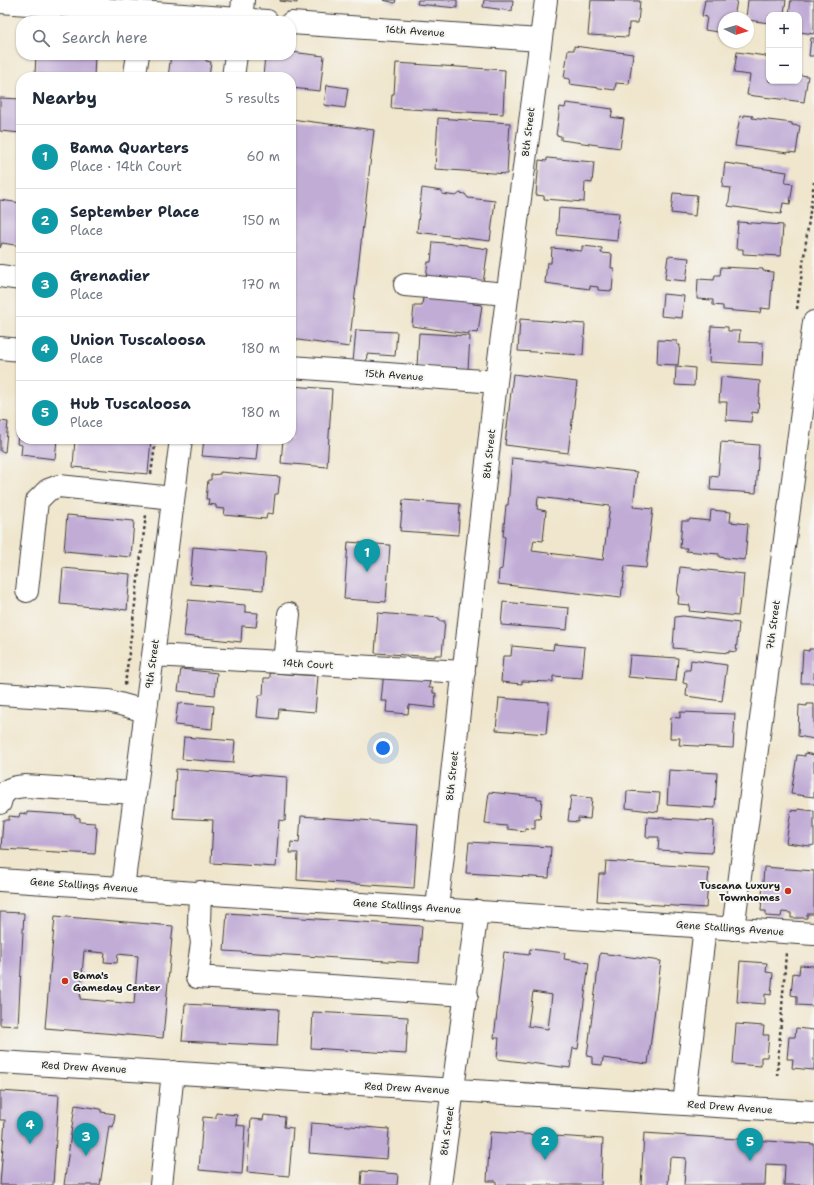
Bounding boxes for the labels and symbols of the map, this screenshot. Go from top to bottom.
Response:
north arrow [718,12,754,48]
street label: 16th Avenue [385,22,446,40]
street label: 8th Street [518,106,538,158]
street label: 15th Avenue [364,366,424,384]
street label: 8th Street [480,428,498,480]
pin: 1 [354,539,380,572]
street label: 7th Street [763,599,783,651]
street label: 9th Street [142,638,162,690]
street label: 14th Court [282,656,334,672]
your location [373,738,393,758]
street label: 8th Street [443,750,461,802]
street label: Gene Stallings Avenue [29,875,139,895]
place label: Tuscana Luxury Townhomes [699,879,780,904]
marker: Tuscana Luxury Townhomes [783,886,793,896]
street label: Gene Stallings Avenue [352,896,462,916]
street label: Gene Stallings Avenue [675,918,785,938]
place label: Bama's Gameday Center [73,969,161,994]
marker: Bama's Gameday Center [60,976,70,986]
street label: Red Drew Avenue [41,1058,127,1076]
street label: Red Drew Avenue [364,1079,450,1097]
street label: Red Drew Avenue [687,1098,773,1116]
street label: 8th Street [437,1105,457,1157]
pin: 4 [17,1111,43,1144]
pin: 3 [73,1123,99,1156]
pin: 2 [532,1127,558,1160]
pin: 5 [737,1128,763,1161]

